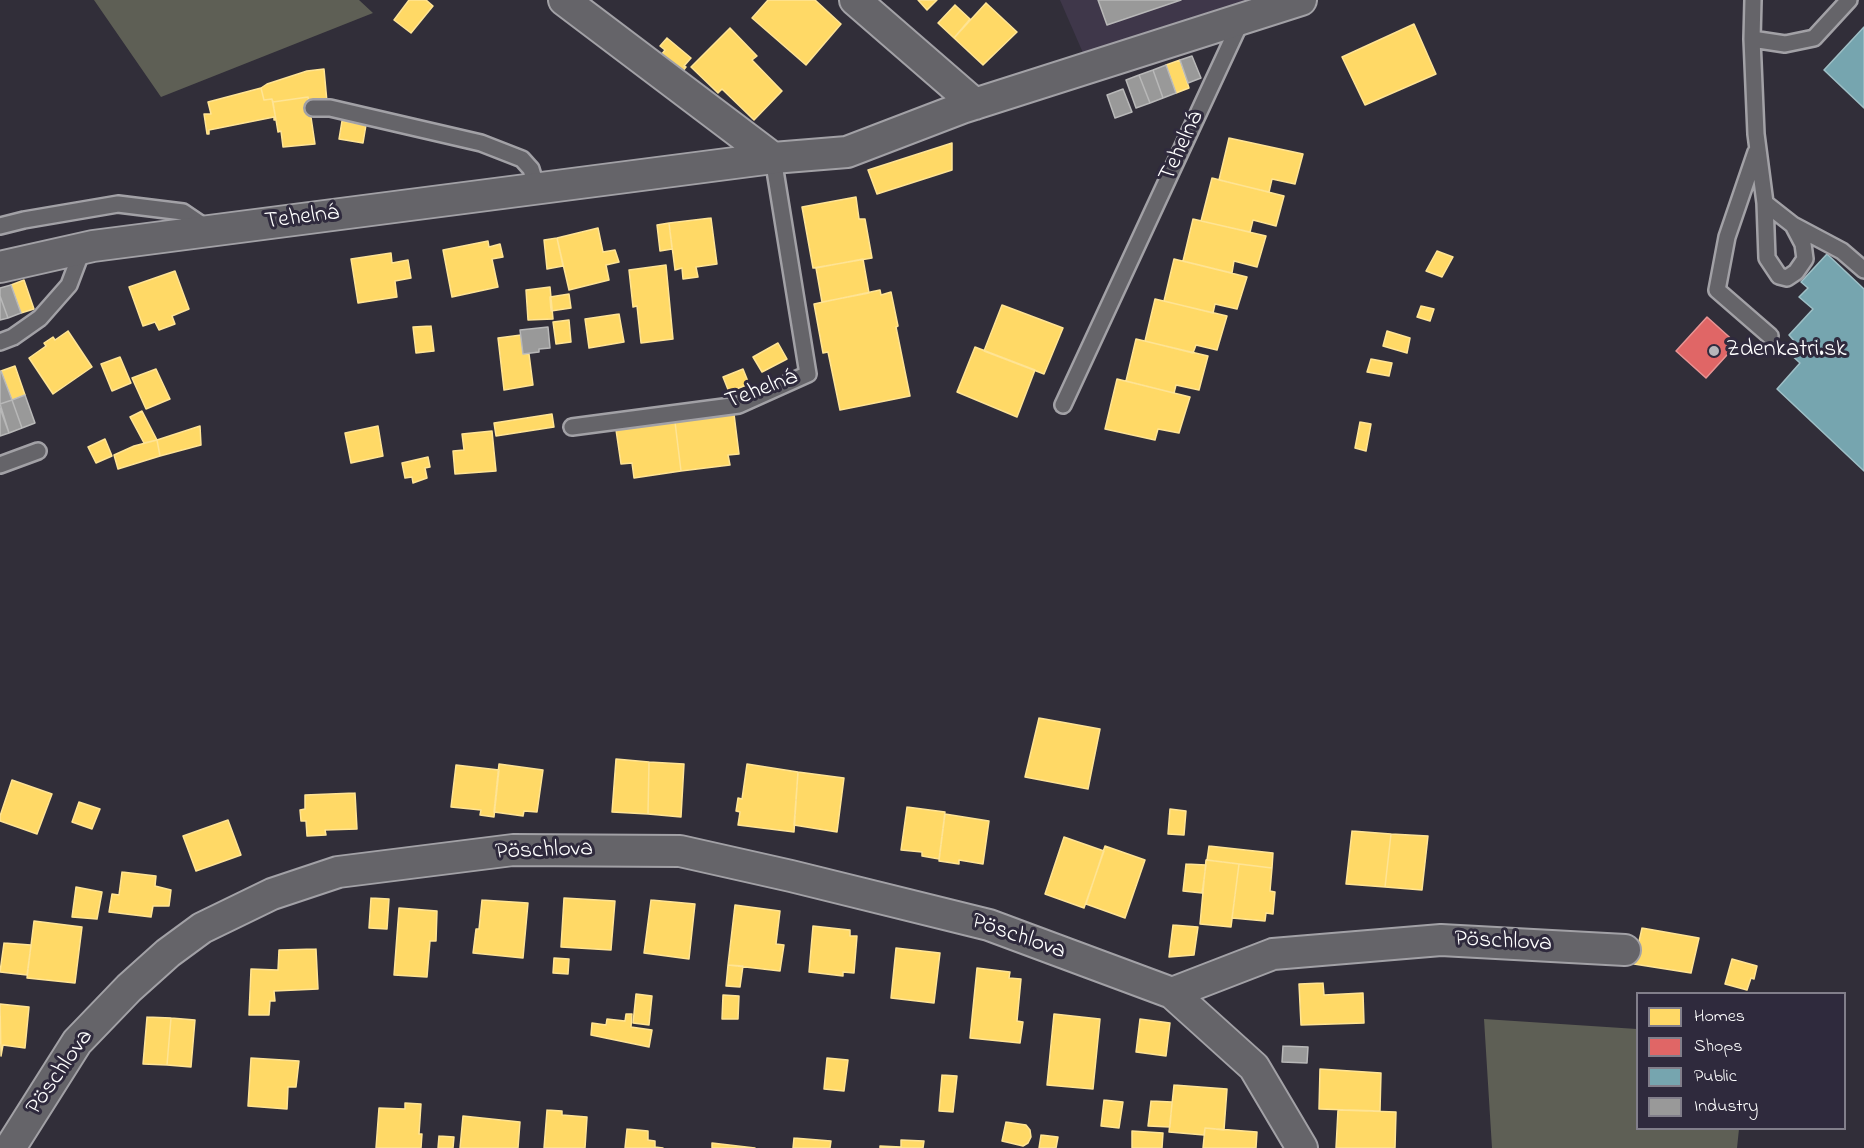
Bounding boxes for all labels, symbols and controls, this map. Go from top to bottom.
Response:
street label: Tehelná [1154,107,1212,187]
street label: Tehelná [263,200,341,238]
place label: Zdenkatri.sk [1726,337,1847,365]
marker: Zdenkatri.sk [1707,344,1721,358]
street label: Tehelná [722,364,802,418]
street label: Pöschlova [495,836,593,868]
street label: Pöschlova [967,908,1069,968]
street label: Pöschlova [1453,926,1553,960]
legend [1636,992,1846,1130]
text: Homes [1694,1004,1745,1030]
street label: Pöschlova [21,1025,101,1121]
text: Shops [1694,1034,1742,1060]
text: Public [1694,1064,1737,1090]
text: Industry [1694,1094,1758,1120]

